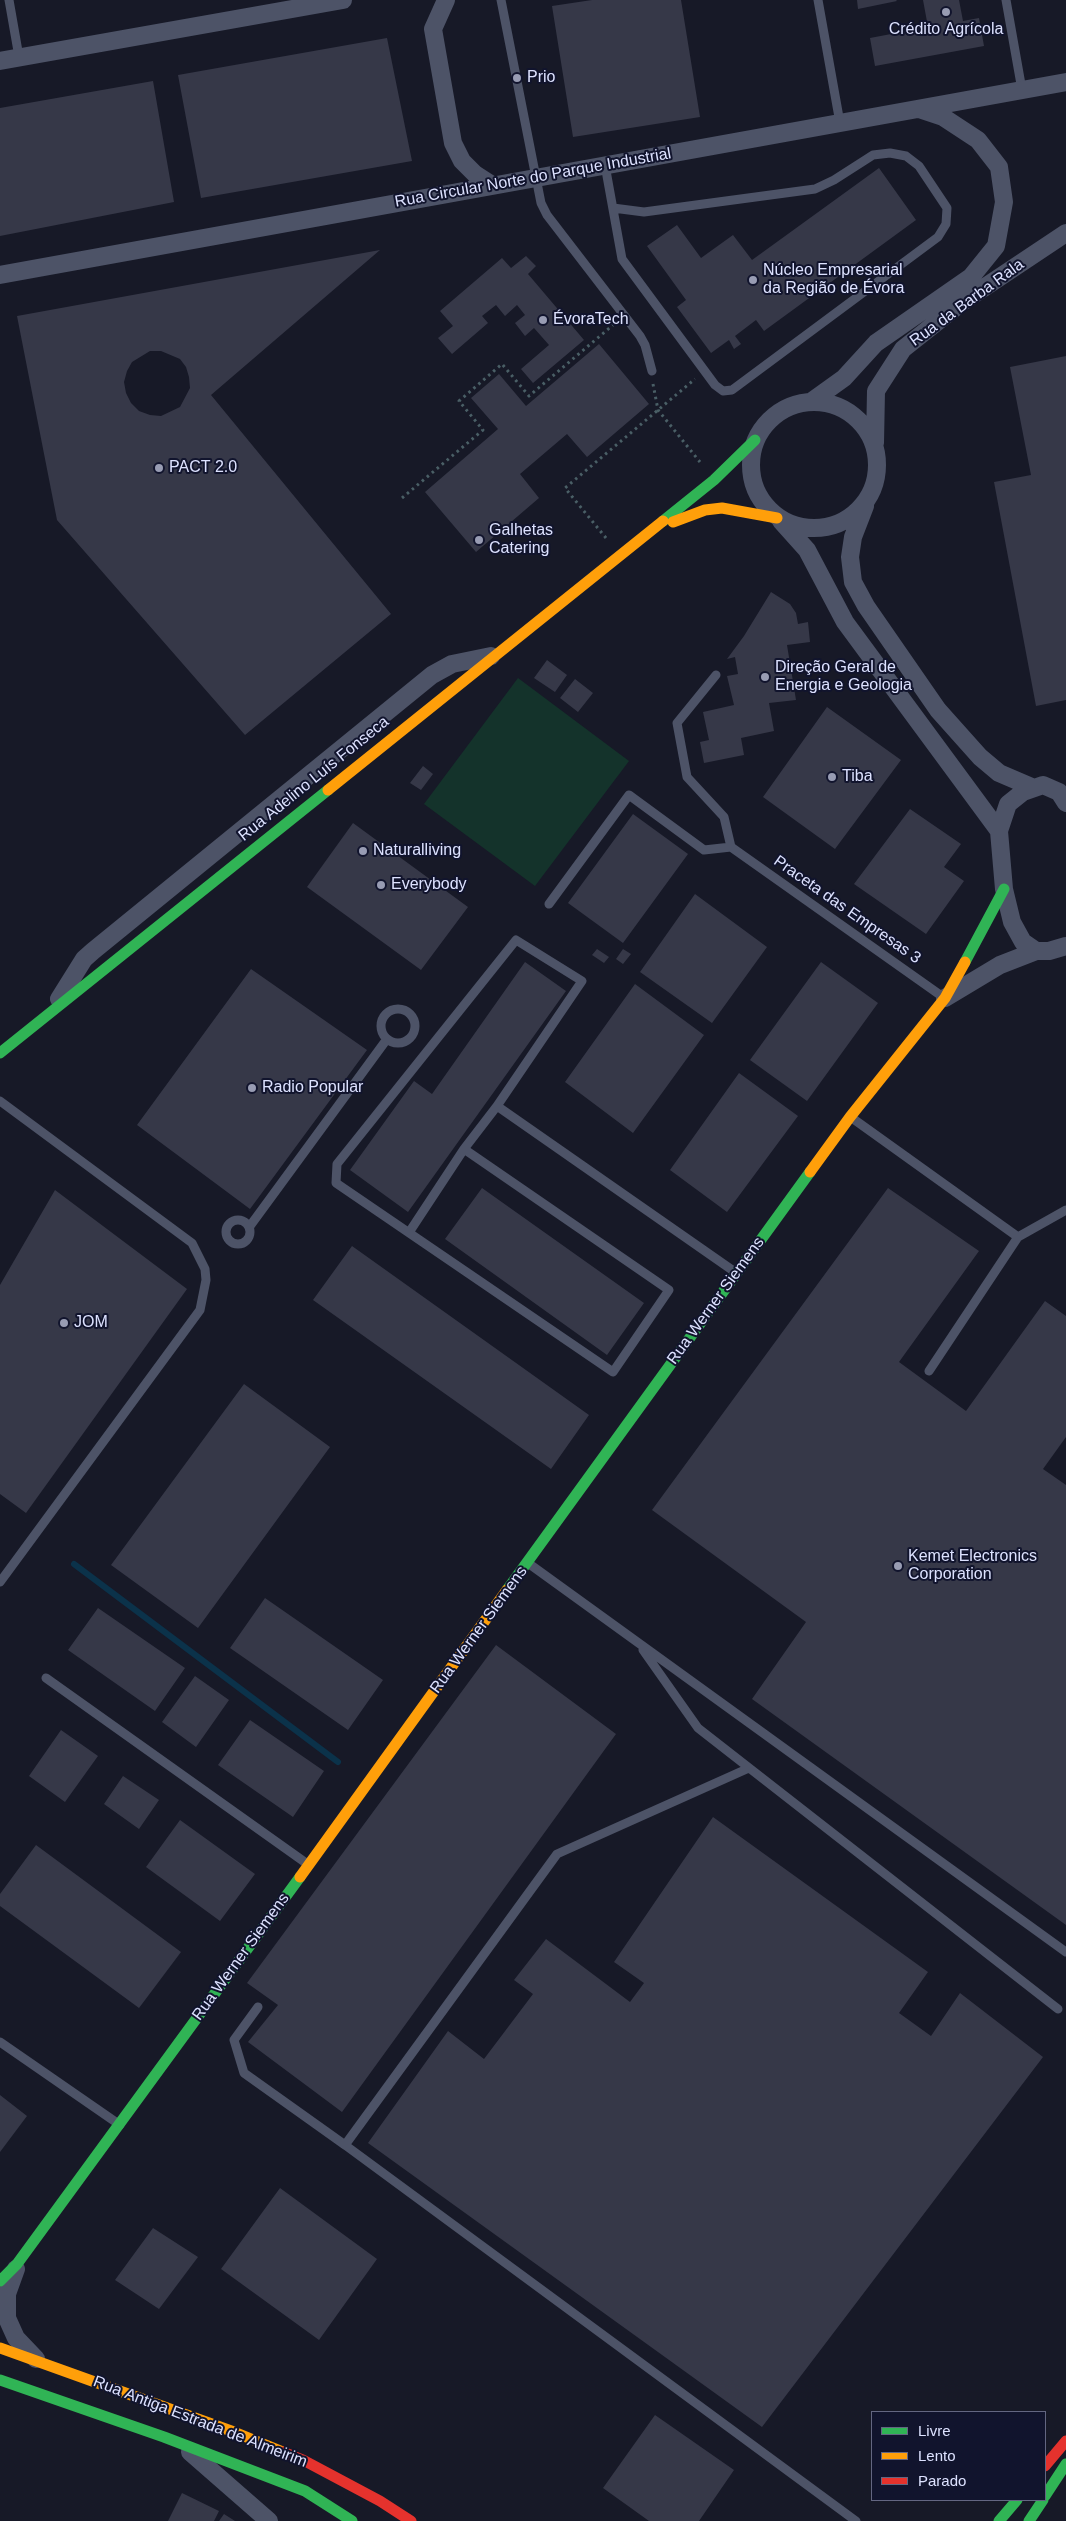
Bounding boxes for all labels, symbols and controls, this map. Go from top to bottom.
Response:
marker: Crédito Agrícola [940,6,952,18]
place label: Crédito Agrícola [889,20,1003,40]
place label: Prio [527,68,555,88]
marker: Prio [511,72,523,84]
street label: Rua Circular Norte do Parque Industrial [393,144,673,212]
street label: Rua da Barba Rala [906,255,1028,351]
place label: Núcleo Empresarial da Região de Évora [763,261,904,299]
marker: Núcleo Empresarial da Região de Évora [747,274,759,286]
place label: ÉvoraTech [553,310,629,330]
marker: ÉvoraTech [537,314,549,326]
place label: PACT 2.0 [169,458,237,478]
marker: PACT 2.0 [153,462,165,474]
place label: Galhetas Catering [489,521,553,559]
marker: Galhetas Catering [473,534,485,546]
place label: Direção Geral de Energia e Geologia [775,658,912,696]
marker: Direção Geral de Energia e Geologia [759,671,771,683]
street label: Rua Adelino Luís Fonseca [235,712,393,846]
place label: Tiba [842,767,873,787]
marker: Tiba [826,771,838,783]
place label: Naturalliving [373,841,461,861]
marker: Naturalliving [357,845,369,857]
street label: Praceta das Empresas 3 [770,852,924,968]
place label: Everybody [391,875,467,895]
marker: Everybody [375,879,387,891]
place label: Radio Popular [262,1078,363,1098]
marker: Radio Popular [246,1082,258,1094]
street label: Rua Werner Siemens [663,1234,769,1368]
place label: JOM [74,1313,108,1333]
marker: JOM [58,1317,70,1329]
place label: Kemet Electronics Corporation [908,1547,1037,1585]
marker: Kemet Electronics Corporation [892,1560,904,1572]
street label: Rua Werner Siemens [426,1563,532,1697]
street label: Rua Werner Siemens [188,1890,294,2024]
street label: Rua Antiga Estrada de Almeirim [90,2372,310,2472]
legend [871,2411,1046,2501]
text: Livre [918,2422,951,2439]
text: Lento [918,2447,956,2464]
text: Parado [918,2472,966,2489]

